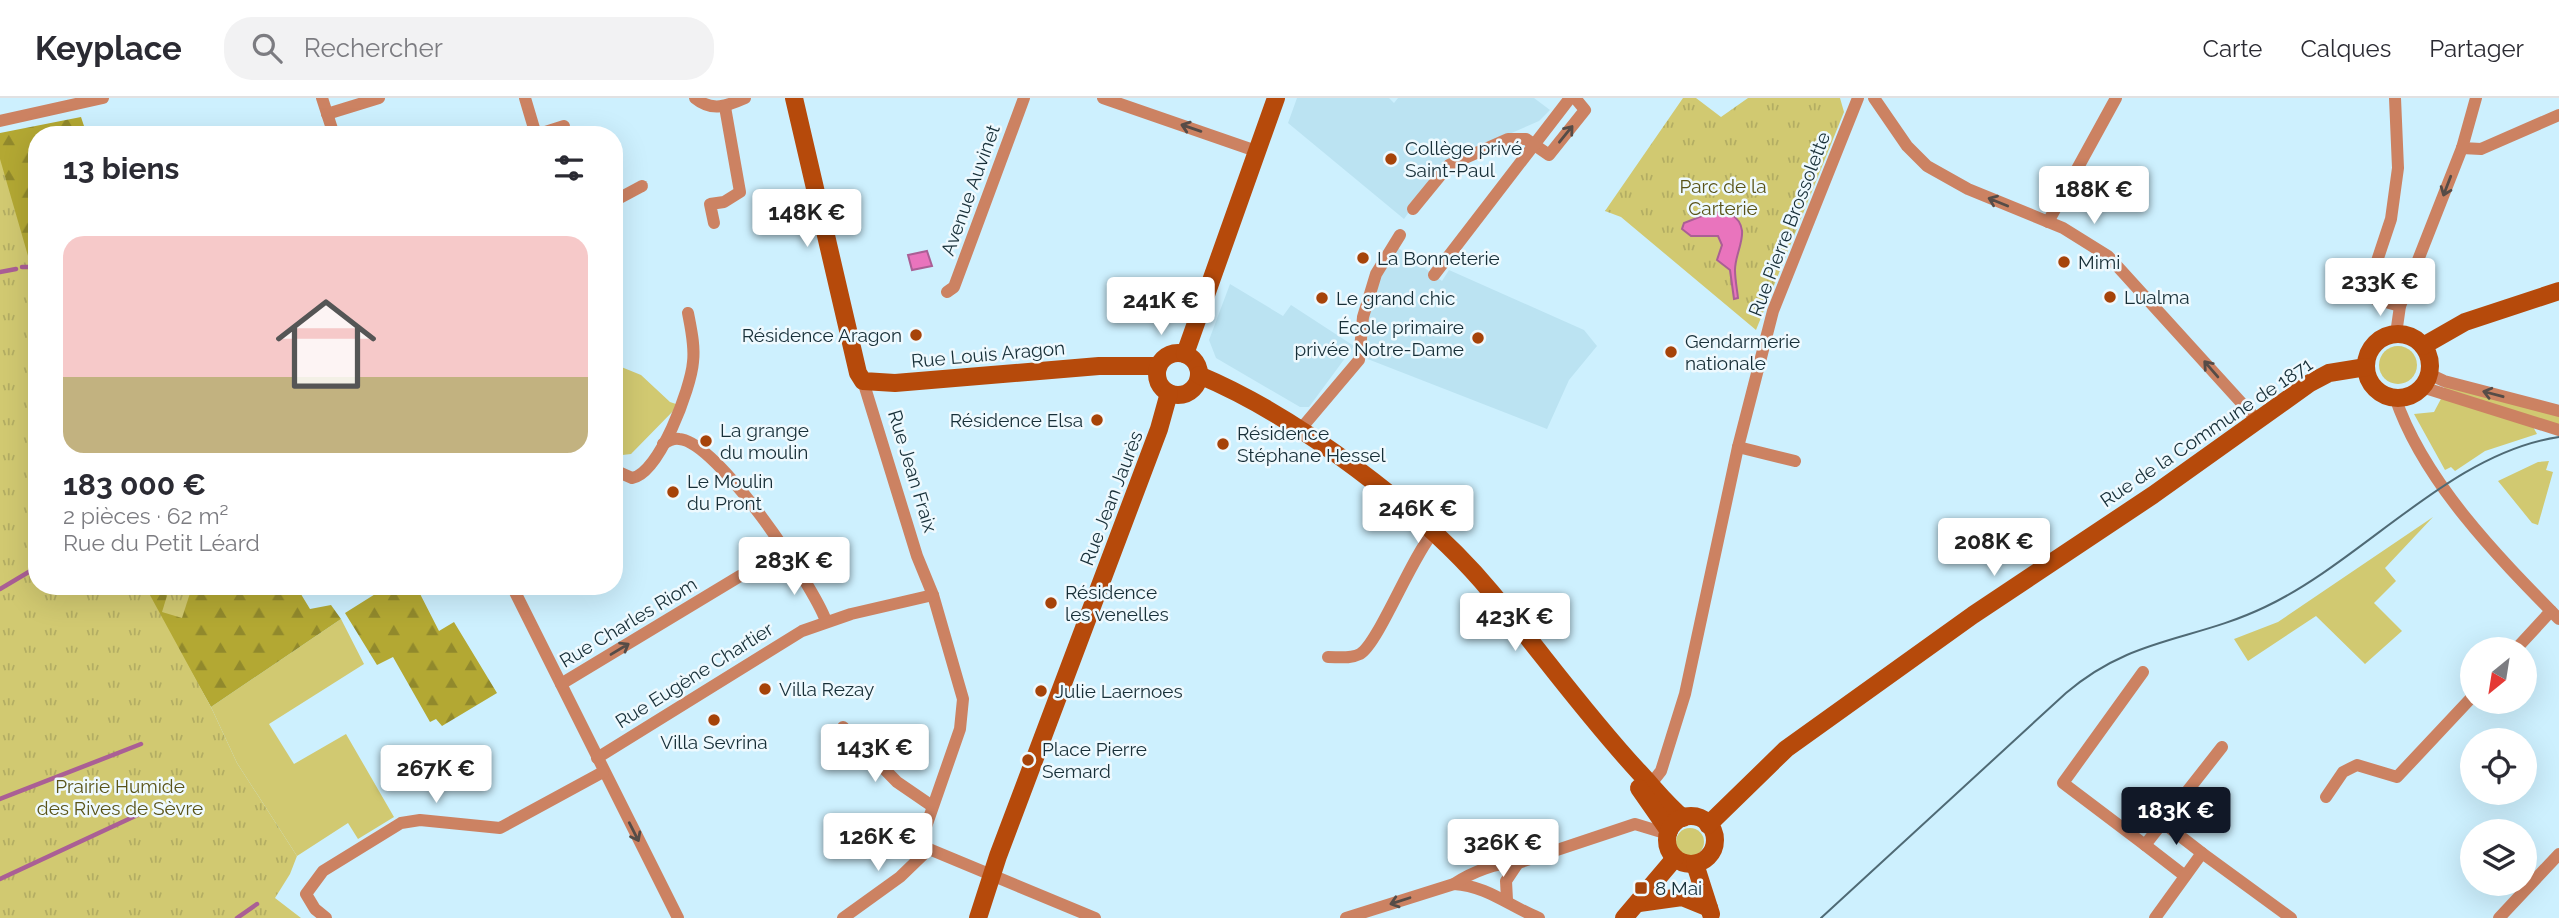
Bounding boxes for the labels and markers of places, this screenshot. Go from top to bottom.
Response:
place label: Collège privé Saint-Paul [1405,137,1522,181]
marker: Collège privé Saint-Paul [1383,151,1399,167]
pin: 188K € [2037,166,2151,226]
pin: 148K € [750,190,864,249]
place label: La Bonneterie [1377,247,1500,269]
marker: La Bonneterie [1355,250,1371,266]
place label: Mimi [2078,251,2120,273]
marker: Mimi [2056,254,2072,270]
pin: 233K € [2323,258,2437,318]
pin: 241K € [1104,278,1218,337]
place label: Lualma [2124,286,2190,308]
place label: Le grand chic [1336,287,1455,309]
marker: Lualma [2102,289,2118,305]
marker: Le grand chic [1314,290,1330,306]
place label: École primaire privée Notre-Dame [1294,316,1464,360]
place label: Résidence Aragon [742,324,902,346]
marker: Résidence Aragon [908,327,924,343]
marker: École primaire privée Notre-Dame [1470,330,1486,346]
place label: Gendarmerie nationale [1685,330,1800,374]
marker: Gendarmerie nationale [1663,344,1679,360]
place label: Résidence Elsa [950,409,1083,431]
marker: Résidence Elsa [1089,412,1105,428]
place label: La grange du moulin [720,419,809,463]
place label: Résidence Stéphane Hessel [1237,422,1386,466]
marker: La grange du moulin [698,433,714,449]
marker: Résidence Stéphane Hessel [1215,436,1231,452]
place label: Le Moulin du Pront [687,470,773,514]
marker: Le Moulin du Pront [665,484,681,500]
pin: 246K € [1361,486,1475,545]
pin: 208K € [1937,518,2051,578]
pin: 283K € [737,538,851,597]
place label: Résidence les venelles [1065,581,1169,625]
pin: 423K € [1458,594,1572,653]
marker: Résidence les venelles [1043,595,1059,611]
place label: Villa Rezay [779,678,874,700]
place label: Julie Laernoes [1055,680,1183,702]
marker: Villa Rezay [757,681,773,697]
marker: Julie Laernoes [1033,683,1049,699]
marker: Villa Sevrina [706,712,722,728]
pin: 143K € [818,724,932,784]
place label: Villa Sevrina [660,731,768,753]
place label: Place Pierre Semard [1042,738,1147,782]
pin: 267K € [379,746,493,805]
marker: Place Pierre Semard [1020,752,1036,768]
pin: 183K € [2119,788,2233,847]
pin: 126K € [821,814,935,873]
pin: 326K € [1446,820,1560,879]
place label: 8 Mai [1655,877,1702,899]
marker: 8 Mai [1633,880,1649,896]

